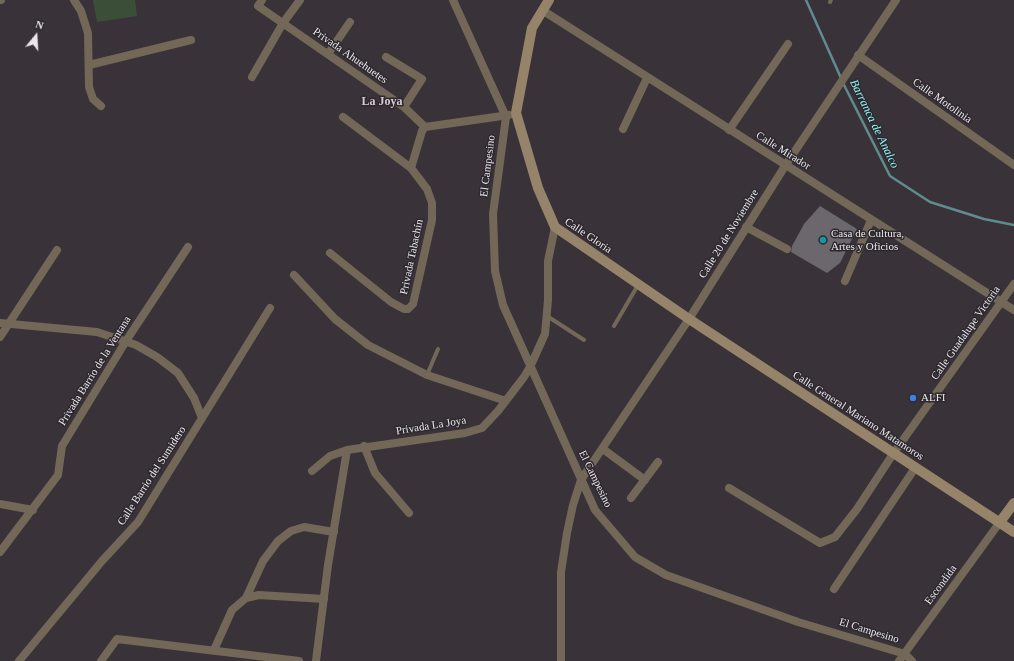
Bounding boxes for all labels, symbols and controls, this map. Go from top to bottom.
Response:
north arrow [16,16,56,56]
text: N [34,18,45,32]
street label: Privada Ahuehuetes [310,25,390,87]
street label: Calle Motolinia [910,76,974,126]
water label: Barranca de Analco [846,77,902,171]
district label: La Joya [361,95,403,109]
street label: Calle Mirador [753,129,813,173]
street label: El Campesino [478,134,498,198]
street label: Calle 20 de Noviembre [696,187,762,281]
street label: Calle Gloria [562,215,614,257]
street label: Privada Tabachín [398,218,426,296]
place label: Casa de Cultura, Artes y Oficios [831,227,904,253]
marker: Casa de Cultura, Artes y Oficios [818,235,828,245]
street label: Calle Guadalupe Victoria [929,283,1003,383]
street label: Privada Barrio de la Ventana [56,314,134,428]
street label: Calle General Mariano Matamoros [790,369,926,463]
place label: ALFI [921,391,945,405]
marker: ALFI [908,393,918,403]
street label: Privada La Joya [395,414,467,438]
street label: Calle Barrio del Sumidero [115,424,189,528]
street label: El Campesino [575,448,615,510]
street label: Escondida [922,563,960,607]
street label: El Campesino [837,616,901,646]

